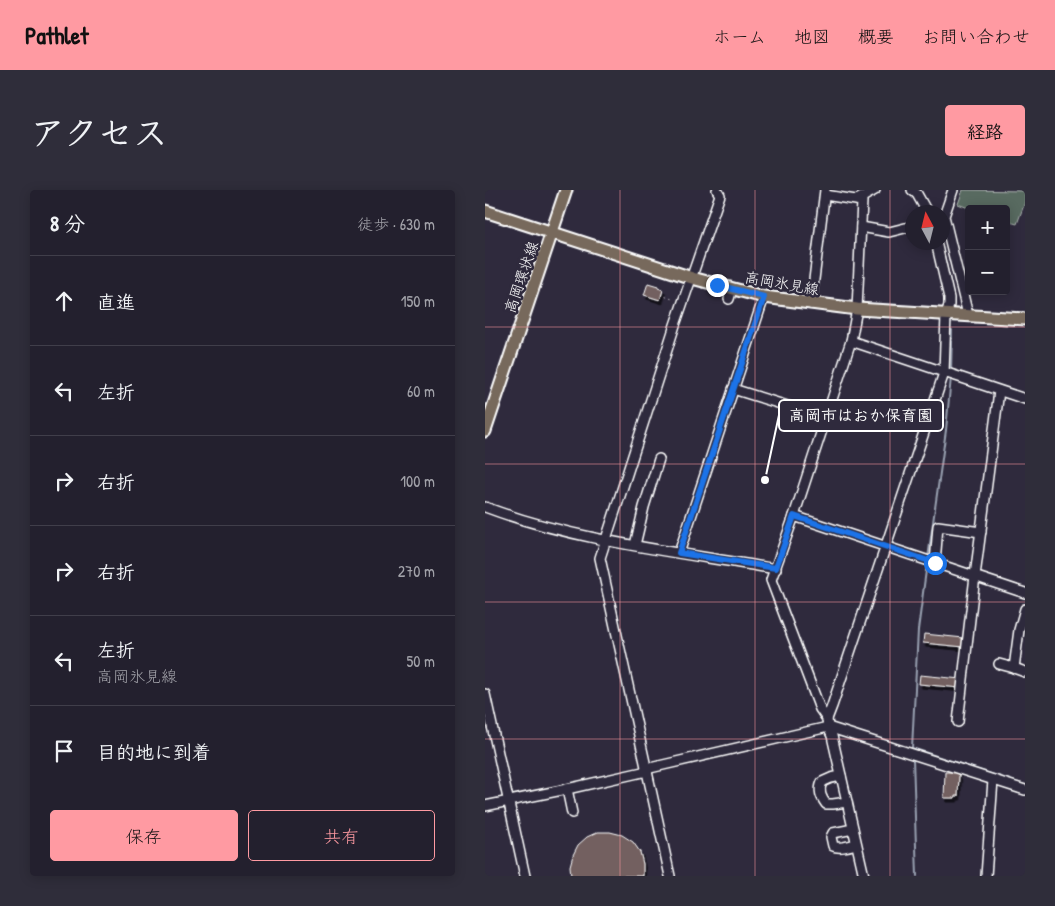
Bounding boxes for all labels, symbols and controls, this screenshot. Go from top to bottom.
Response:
text: Pathlet [25,19,88,51]
text: ホーム [713,24,766,49]
text: 地図 [794,24,830,49]
text: 概要 [858,24,894,49]
text: お問い合わせ [922,24,1030,49]
button: 経路 [945,105,1025,156]
text: アクセス [30,109,168,156]
north arrow [905,205,950,250]
map controls [965,205,1010,295]
button: + [965,205,1010,250]
text: 8 分 [50,209,85,238]
text: 徒歩 · 630 m [357,213,435,235]
street label: 高岡環状線 [499,238,543,316]
button: − [965,250,1010,295]
street label: 高岡氷見線 [743,266,821,300]
route end [706,274,729,297]
icon: ahead [50,287,78,315]
text: 直進 [97,289,135,315]
text: 150 m [401,290,435,312]
icon: left [50,377,78,405]
text: 左折 [97,379,135,405]
text: 60 m [407,380,435,402]
callout: 高岡市はおか保育園 [779,400,943,431]
text: 高岡市はおか保育園 [789,404,933,426]
icon: right [50,467,78,495]
text: 右折 [97,469,135,495]
text: 100 m [400,470,435,492]
route start [924,552,947,575]
icon: right [50,557,78,585]
text: 右折 [97,559,135,585]
text: 270 m [398,560,435,582]
text: 左折 [97,637,135,663]
icon: left [50,647,78,675]
text: 50 m [407,650,435,672]
text: 高岡氷見線 [97,665,177,687]
icon: arrive [50,737,78,765]
text: 目的地に到着 [97,739,211,765]
button: 保存 [50,810,238,861]
button: 共有 [248,810,435,861]

